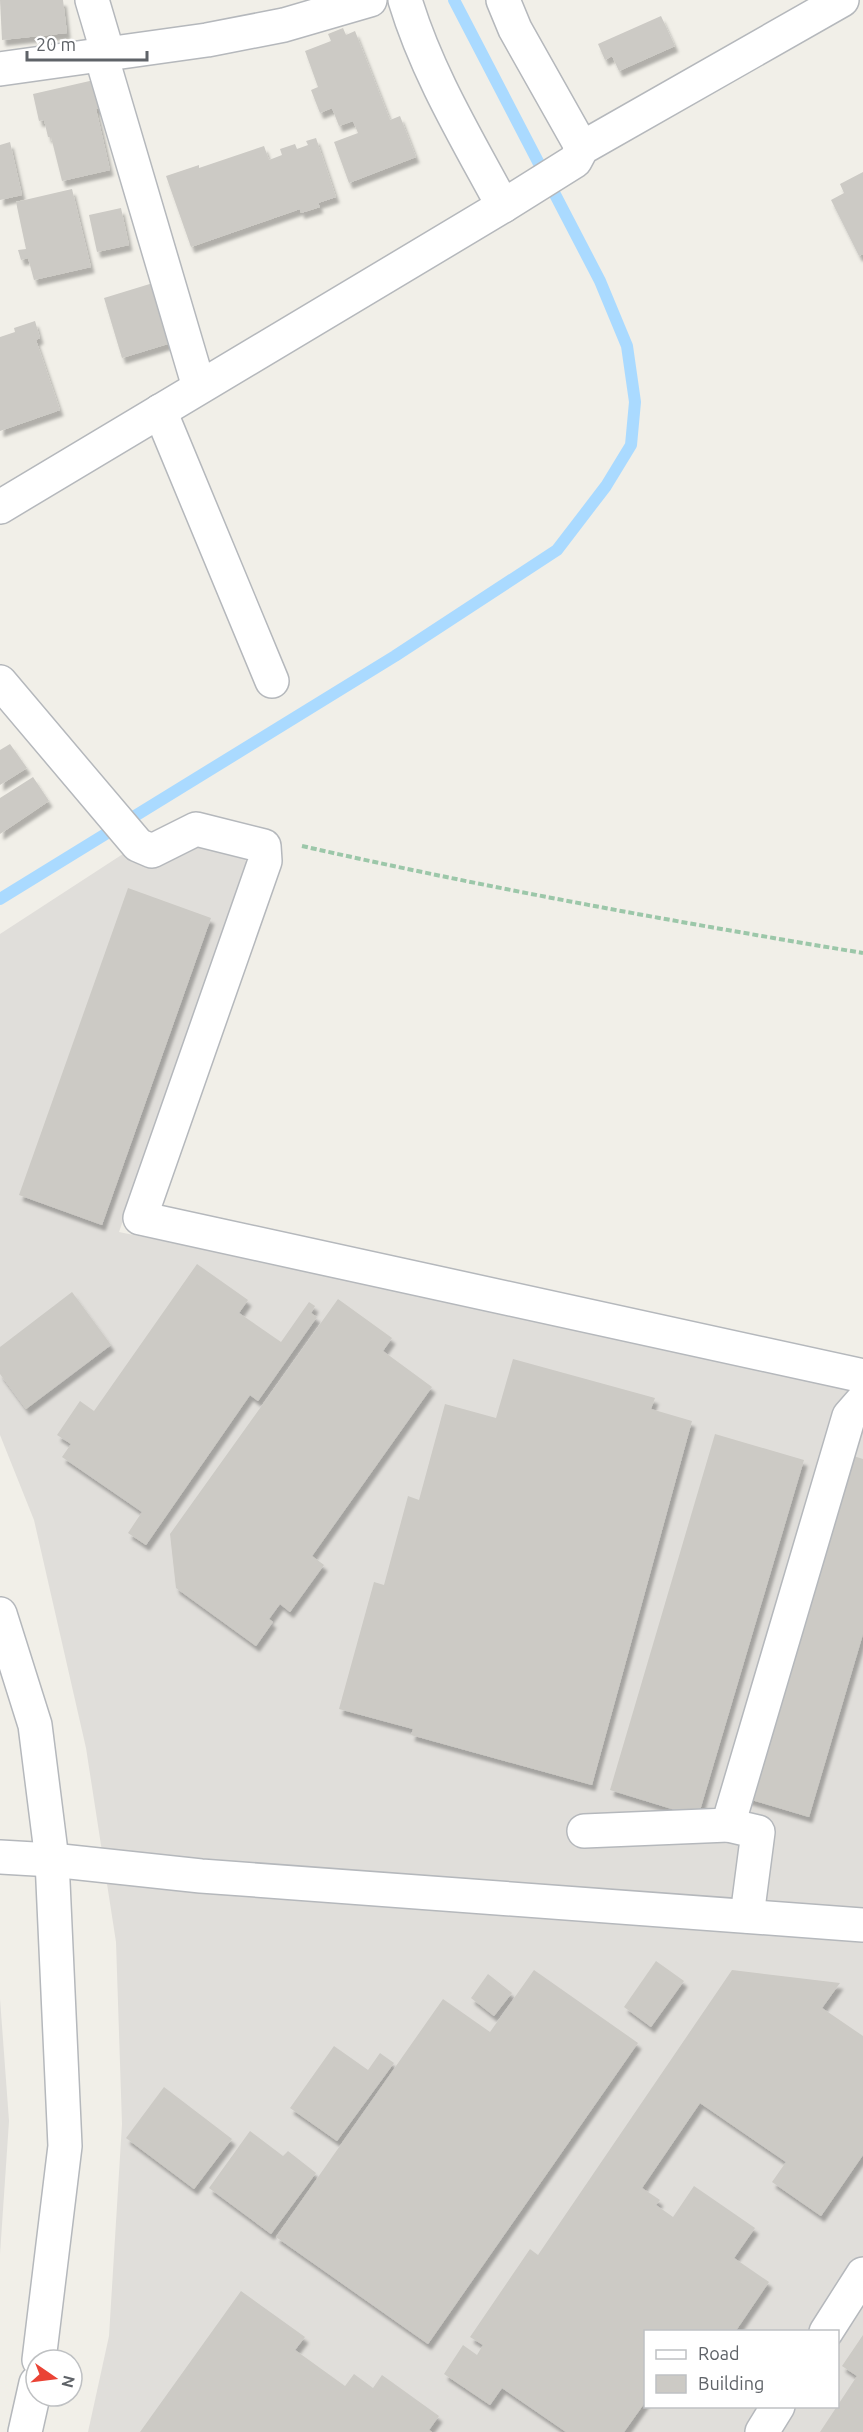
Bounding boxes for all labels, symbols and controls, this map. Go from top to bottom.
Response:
scale bar [27,24,147,62]
text: 20 m [36,34,76,54]
legend [644,2330,839,2408]
text: Road [698,2343,740,2363]
north arrow [24,2348,84,2408]
text: Building [698,2373,764,2393]
text: N [58,2374,79,2390]

